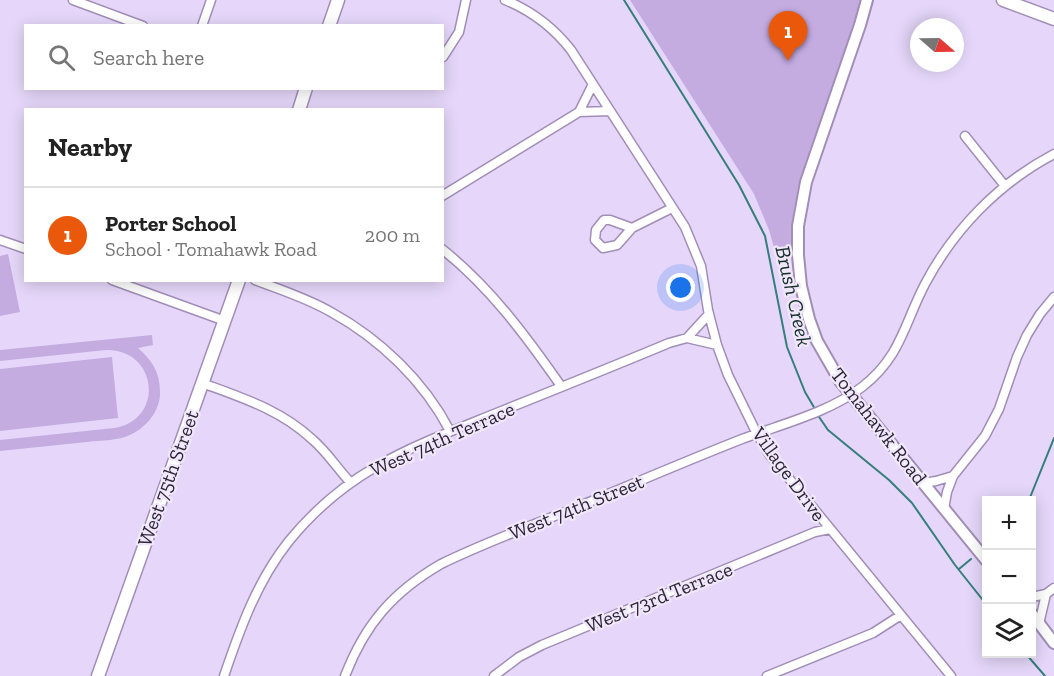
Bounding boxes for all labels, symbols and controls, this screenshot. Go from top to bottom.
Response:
pin: 1 [768,11,808,61]
north arrow [910,18,964,72]
search box [24,24,444,90]
icon: search [45,41,78,74]
text: Search here [93,44,204,71]
text: Nearby [48,131,132,163]
text: Porter School [105,210,237,237]
text: 1 [63,223,72,247]
text: 200 m [365,223,420,247]
text: School · Tomahawk Road [105,237,317,261]
water label: Brush Creek [770,243,818,349]
your location [666,273,695,302]
street label: Tomahawk Road [826,363,932,489]
street label: West 74th Terrace [366,396,518,482]
street label: West 75th Street [132,406,204,549]
street label: Village Drive [746,421,831,526]
street label: West 74th Street [505,469,647,545]
map controls [982,496,1036,658]
button: + [982,496,1036,550]
button: − [982,550,1036,604]
street label: West 73rd Terrace [582,557,736,637]
button: layers [982,604,1036,658]

